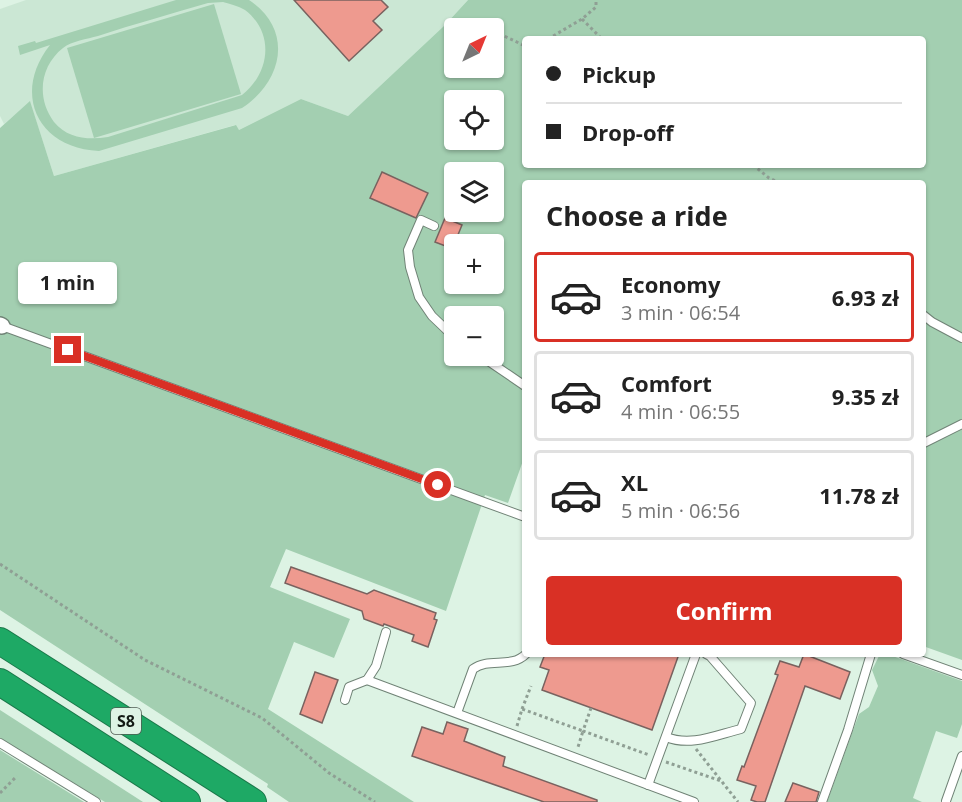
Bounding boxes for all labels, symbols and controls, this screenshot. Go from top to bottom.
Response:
north arrow [444,18,504,78]
map controls [444,18,504,366]
text: Pickup [582,59,656,89]
button: locate [444,90,504,150]
text: Drop-off [582,117,674,147]
button: layers [444,162,504,222]
text: Choose a ride [546,197,728,234]
button: + [444,234,504,294]
callout: 1 min [19,263,118,305]
text: 1 min [40,269,95,296]
text: Economy [621,269,720,299]
icon: car [549,270,603,324]
text: 6.93 zł [832,282,899,312]
text: 3 min · 06:54 [621,299,740,326]
button: − [444,306,504,366]
route end [54,336,81,363]
text: Comfort [621,368,712,398]
icon: car [549,369,603,423]
text: 9.35 zł [832,381,899,411]
text: 4 min · 06:55 [621,398,740,425]
text: XL [621,467,648,497]
icon: car [549,468,603,522]
route start [424,471,451,498]
text: 11.78 zł [819,480,899,510]
text: 5 min · 06:56 [621,497,740,524]
button: Confirm [546,576,902,645]
road number: S8 [111,708,141,734]

